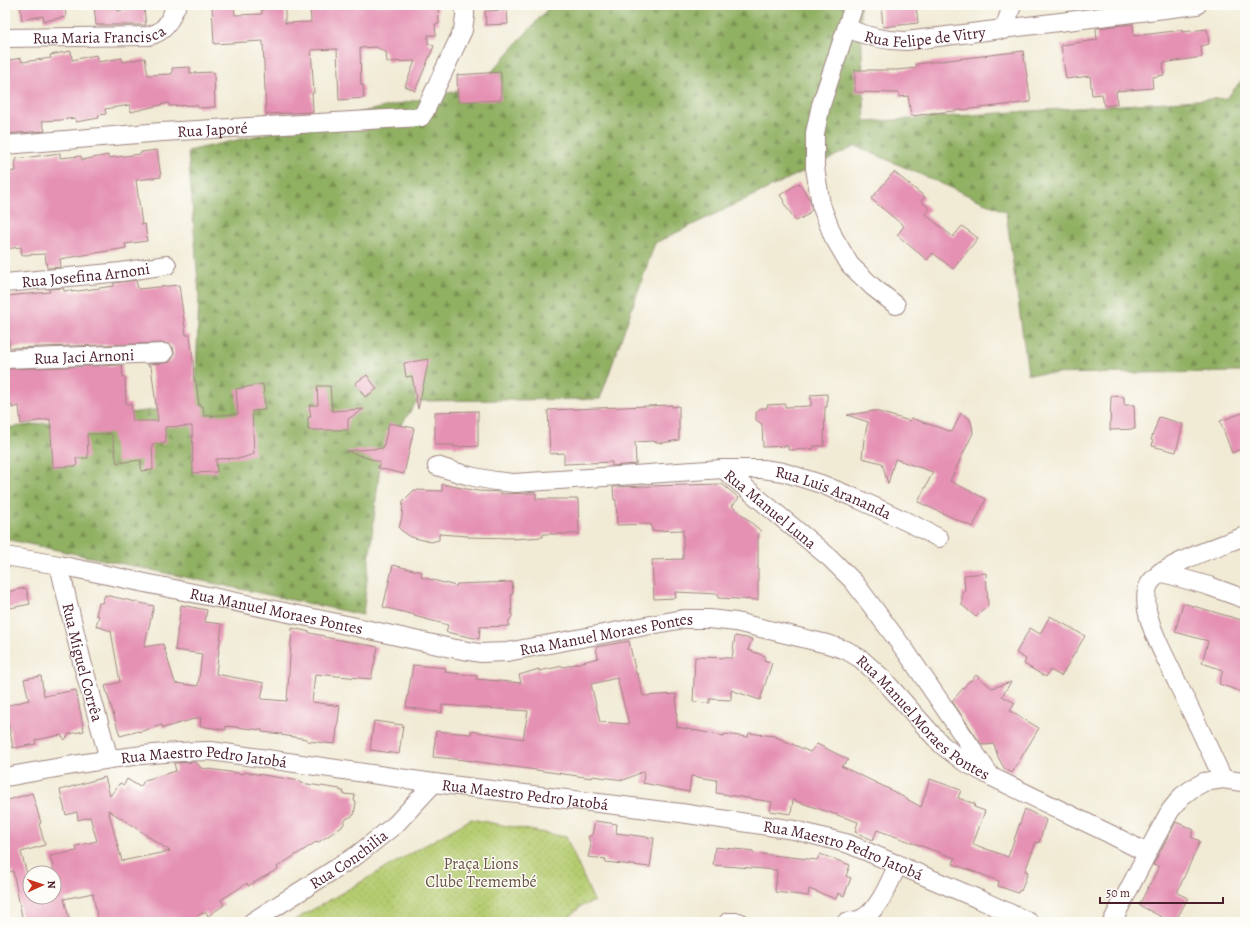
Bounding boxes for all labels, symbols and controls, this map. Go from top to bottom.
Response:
street label: Rua Maria Francisca [33,20,171,50]
street label: Rua Felipe de Vitry [862,21,988,53]
street label: Rua Japoré [177,117,248,143]
street label: Rua Josefina Arnoni [21,258,151,293]
street label: Rua Jaci Arnoni [33,344,135,370]
street label: Rua Luis Arananda [774,461,895,525]
street label: Rua Manuel Luna [719,464,821,555]
street label: Rua Manuel Moraes Pontes [188,583,365,640]
street label: Rua Miguel Corrêa [56,601,108,725]
street label: Rua Manuel Moraes Pontes [518,609,693,661]
street label: Rua Manuel Moraes Pontes [851,650,994,786]
street label: Rua Maestro Pedro Jatobá [119,741,289,774]
street label: Rua Maestro Pedro Jatobá [441,774,610,816]
street label: Rua Maestro Pedro Jatobá [761,815,927,886]
street label: Rua Conchilia [305,825,393,895]
park label: Praça Lions Clube Tremembé [425,853,537,893]
north arrow [22,865,62,905]
scale bar [1100,879,1223,905]
text: N [44,880,59,889]
text: 50 m [1106,885,1130,901]

